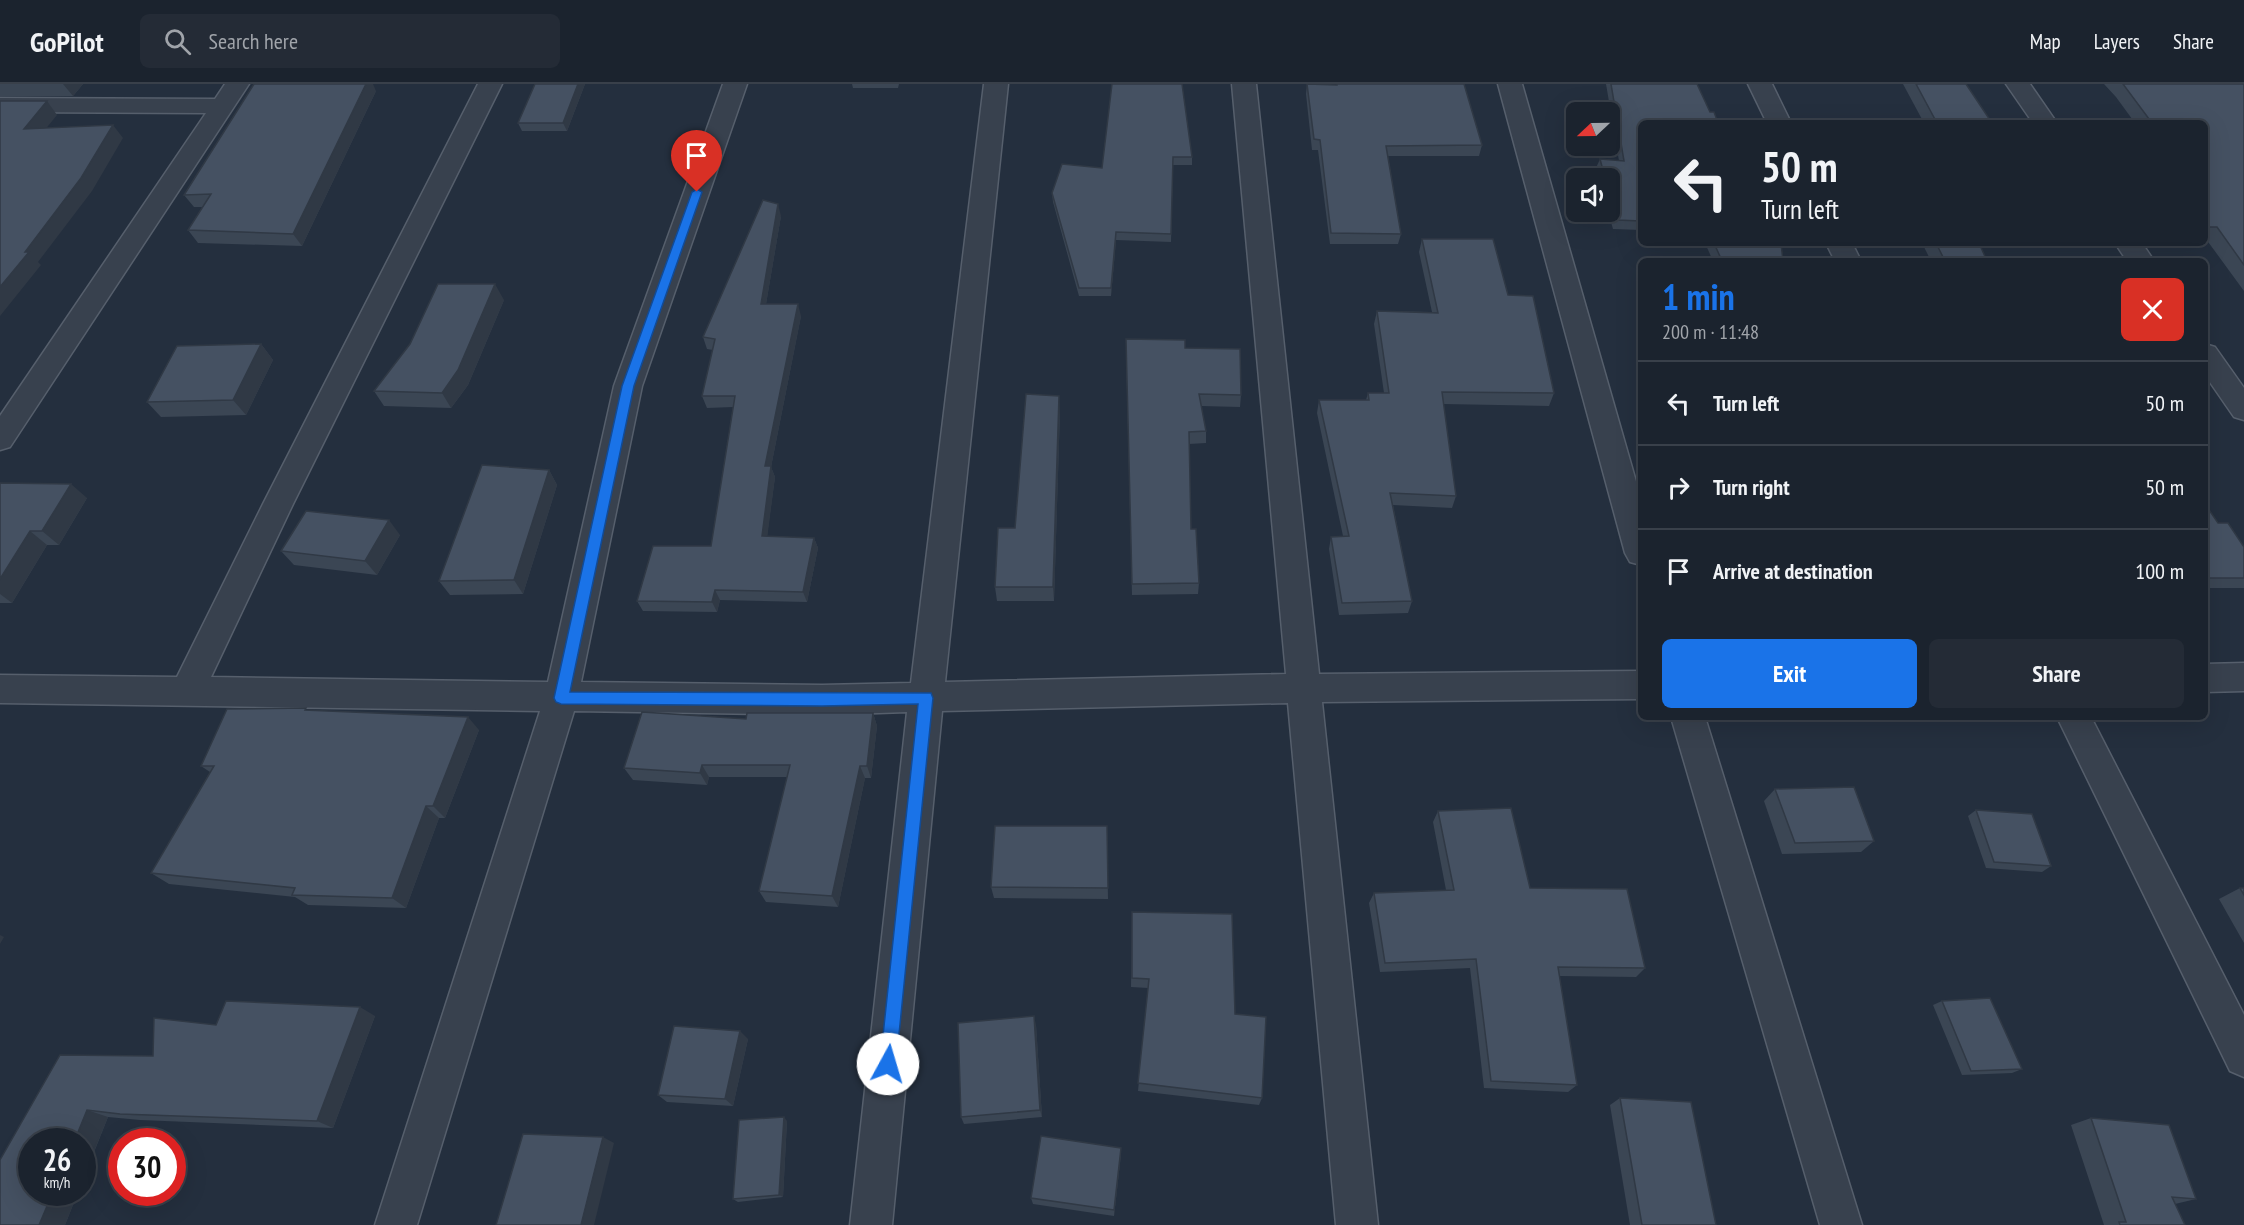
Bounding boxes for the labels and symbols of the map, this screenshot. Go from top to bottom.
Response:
north arrow [1566,102,1620,156]
pin [671,130,722,192]
position arrow [856,1032,920,1096]
speed limit sign: 30 [108,1128,186,1206]

